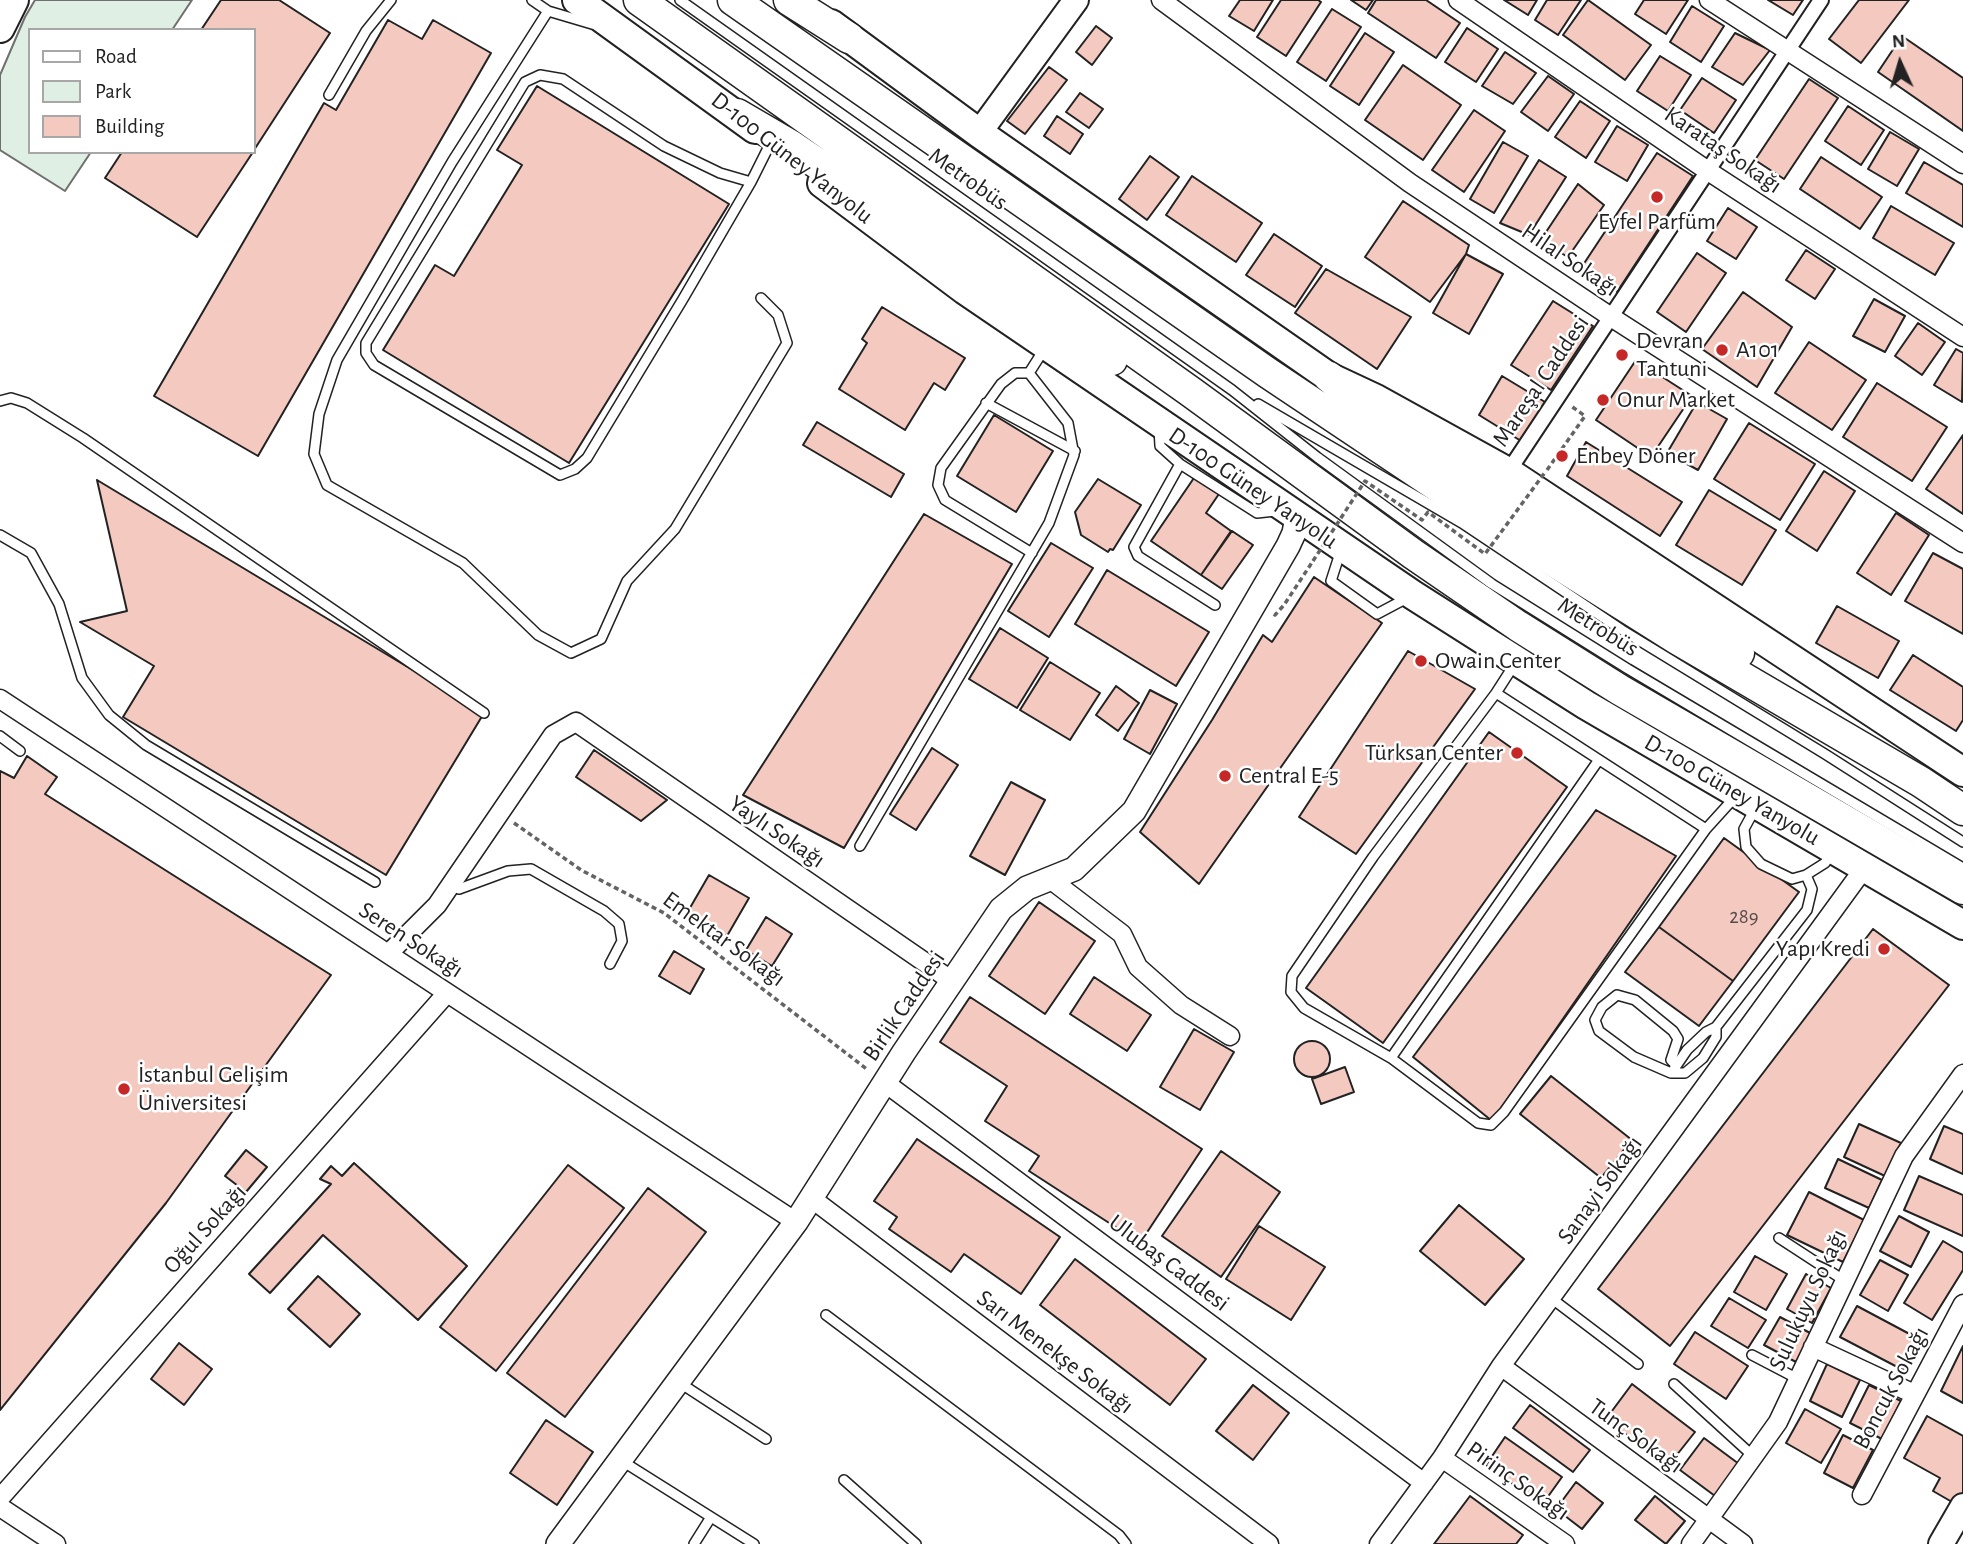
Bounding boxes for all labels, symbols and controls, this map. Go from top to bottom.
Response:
legend [28,28,256,154]
north arrow [1865,28,1935,98]
text: N [1891,32,1906,51]
text: Road [95,46,137,67]
text: Park [95,81,131,102]
street label: D-100 Güney Yanyolu [705,86,879,230]
street label: Karataş Sokağı [1659,100,1787,200]
text: Building [95,116,164,137]
street label: Metrobüs [923,141,1013,217]
marker: Eyfel Parfüm [1649,189,1665,205]
place label: Eyfel Parfüm [1598,208,1716,236]
street label: Hilal Sokağı [1516,217,1624,303]
street label: Mareşal Caddesi [1486,310,1596,452]
place label: Devran Tantuni [1636,327,1707,383]
place label: A101 [1736,336,1779,364]
marker: A101 [1714,342,1730,358]
marker: Devran Tantuni [1614,347,1630,363]
place label: Onur Market [1617,386,1735,414]
marker: Onur Market [1595,392,1611,408]
street label: D-100 Güney Yanyolu [1163,421,1343,555]
place label: Enbey Döner [1576,442,1696,470]
marker: Enbey Döner [1554,448,1570,464]
street label: Metrobüs [1552,591,1644,663]
place label: Owain Center [1435,647,1561,675]
marker: Owain Center [1413,653,1429,669]
street label: D-100 Güney Yanyolu [1639,728,1825,852]
place label: Türksan Center [1365,739,1503,767]
marker: Türksan Center [1509,745,1525,761]
place label: Central E-5 [1239,762,1339,790]
marker: Central E-5 [1217,768,1233,784]
street label: Yaylı Sokağı [724,789,830,875]
street label: Emektar Sokağı [657,885,791,993]
street label: Seren Sokağı [353,896,469,984]
house number: 289 [1729,904,1759,930]
place label: Yapı Kredi [1776,935,1870,963]
marker: Yapı Kredi [1876,941,1892,957]
street label: Birlik Caddesi [856,945,952,1067]
place label: İstanbul Gelişim Üniversitesi [138,1061,289,1117]
marker: İstanbul Gelişim Üniversitesi [116,1081,132,1097]
street label: Sanayi Sokağı [1551,1130,1649,1250]
street label: Oğul Sokağı [157,1178,253,1280]
street label: Ulubaş Caddesi [1103,1208,1235,1318]
street label: Sulukuyu Sokağı [1763,1225,1853,1375]
street label: Sarı Menekşe Sokağı [971,1284,1139,1420]
street label: Boncuk Sokağı [1847,1322,1935,1454]
street label: Tunç Sokağı [1583,1392,1689,1480]
street label: Pirinç Sokağı [1461,1435,1575,1527]

